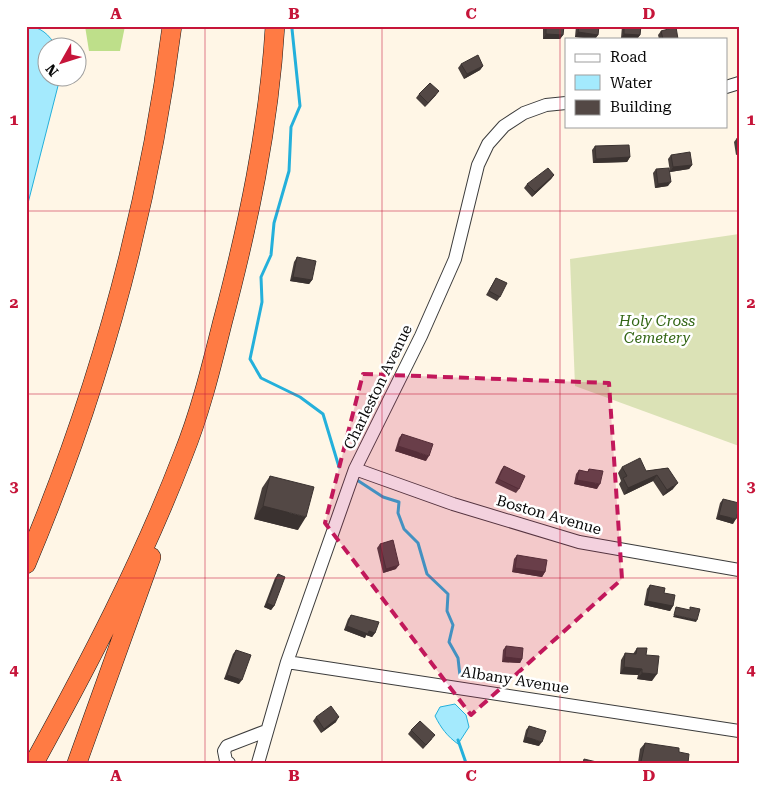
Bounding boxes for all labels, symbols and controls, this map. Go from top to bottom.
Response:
text: A [110,4,122,23]
text: B [288,4,300,23]
text: C [465,4,477,23]
text: D [643,4,656,23]
north arrow [38,38,88,88]
legend [565,38,728,128]
text: Road [610,48,647,66]
text: N [42,61,62,79]
text: Water [610,74,652,92]
text: Building [610,98,672,116]
text: 1 [10,110,19,129]
text: 1 [747,110,756,129]
text: 2 [10,293,19,312]
text: 2 [747,293,756,312]
park label: Holy Cross Cemetery [618,312,695,347]
street label: Charleston Avenue [340,322,416,452]
text: 3 [10,477,19,496]
text: 3 [747,477,756,496]
street label: Boston Avenue [494,491,604,539]
text: 4 [10,660,19,679]
text: 4 [747,660,756,679]
street label: Albany Avenue [460,663,570,697]
text: A [110,766,122,785]
text: B [288,766,300,785]
text: C [465,766,477,785]
text: D [643,766,656,785]

